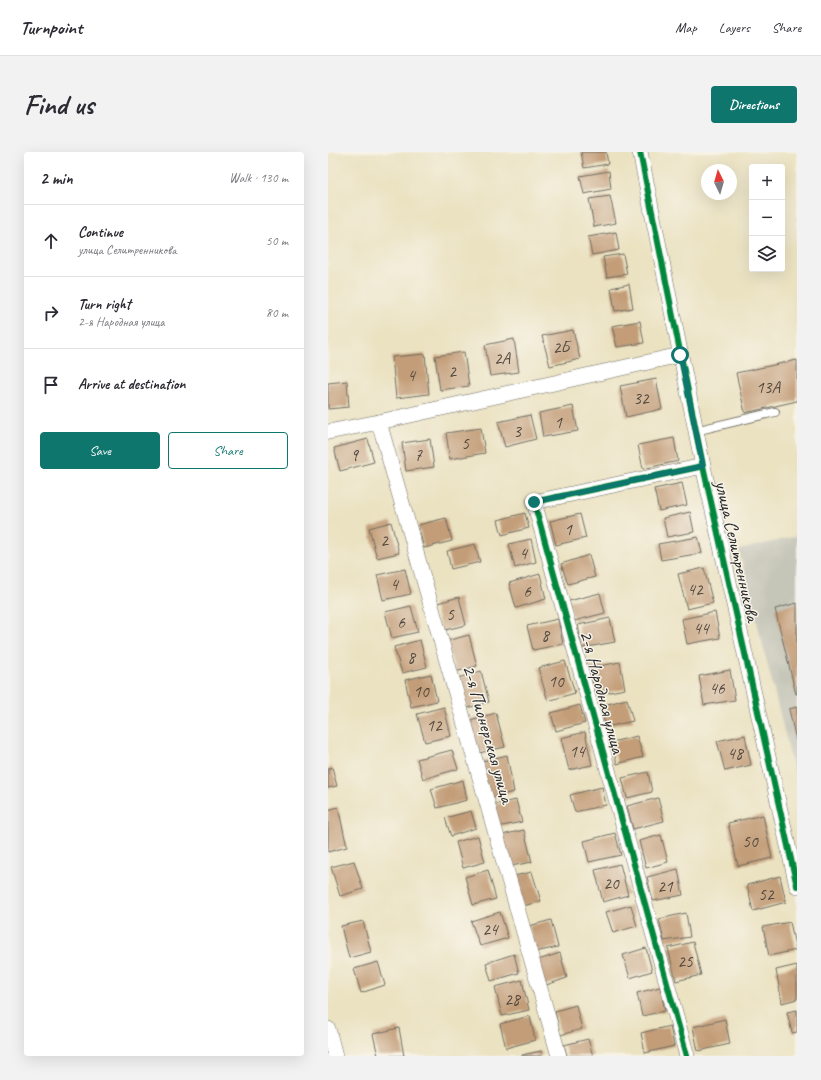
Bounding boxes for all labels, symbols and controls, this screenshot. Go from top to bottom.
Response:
text: Turnpoint [20,16,82,40]
text: Map [675,19,697,36]
text: Layers [719,19,750,36]
text: Share [772,19,801,36]
button: Directions [711,86,797,123]
text: Find us [24,87,94,122]
north arrow [701,164,737,200]
map controls [749,164,785,272]
button: + [749,164,785,200]
text: 2 min [40,168,73,189]
text: Walk · 130 m [229,170,288,186]
button: − [749,200,785,236]
text: Continue [78,223,123,242]
icon: ahead [40,230,62,252]
text: 50 m [266,233,288,249]
button: layers [749,236,785,272]
text: улица Селитренникова [78,242,177,258]
text: Turn right [78,295,131,314]
icon: right [40,302,62,324]
text: 80 m [266,305,288,321]
text: 2-я Народная улица [78,314,164,330]
house number: 2Б [553,337,572,358]
route start [671,346,689,364]
house number: 2А [494,348,512,369]
house number: 2 [448,361,457,382]
house number: 4 [407,365,417,386]
icon: arrive [40,374,62,396]
text: Arrive at destination [78,375,185,394]
house number: 13А [756,377,781,398]
house number: 32 [633,388,650,409]
house number: 1 [554,412,563,433]
house number: 3 [513,421,522,442]
button: Save [40,432,160,469]
button: Share [168,432,288,469]
house number: 5 [461,433,470,454]
house number: 9 [350,445,359,466]
house number: 7 [414,445,423,466]
street label: улица Селитренникова [709,477,765,626]
route end [525,493,543,511]
house number: 1 [564,519,573,540]
house number: 2 [380,530,389,551]
house number: 4 [519,543,529,564]
house number: 4 [390,574,400,595]
house number: 42 [687,579,704,600]
house number: 6 [523,581,532,602]
house number: 5 [446,604,455,625]
house number: 6 [397,612,406,633]
house number: 44 [693,618,711,639]
house number: 8 [541,625,551,646]
street label: 2-я Народная улица [574,628,630,757]
house number: 8 [407,647,417,668]
street label: 2-я Пионерская улица [457,662,520,808]
house number: 10 [548,671,565,692]
house number: 46 [709,678,726,699]
house number: 10 [413,681,430,702]
house number: 12 [426,715,443,736]
house number: 14 [569,741,587,762]
house number: 48 [727,743,745,764]
house number: 50 [742,831,759,852]
house number: 20 [603,873,620,894]
house number: 21 [657,876,674,897]
house number: 52 [758,884,775,905]
house number: 24 [482,919,500,940]
house number: 25 [677,951,694,972]
house number: 28 [504,989,522,1010]

